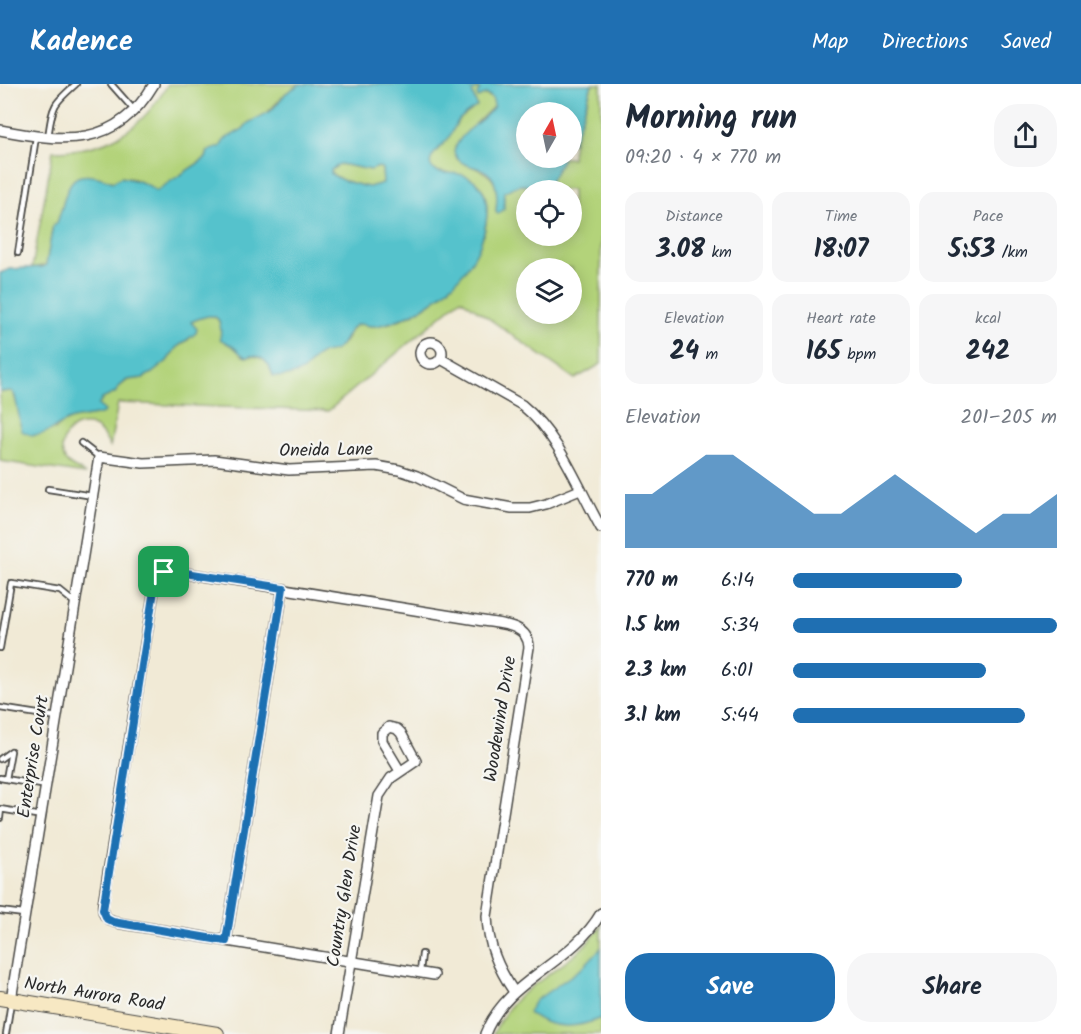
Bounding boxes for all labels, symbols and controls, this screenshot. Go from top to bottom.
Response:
text: Kadence [30,20,133,65]
text: Map [812,26,848,59]
text: Directions [881,26,968,59]
text: Saved [1001,26,1051,59]
text: Morning run [625,93,797,146]
north arrow [516,102,582,168]
map controls [516,102,582,324]
button: share [994,104,1057,167]
text: 09:20 · 4 × 770 m [625,142,781,174]
button: locate [516,180,582,246]
text: Distance [665,204,723,229]
text: Time [825,204,857,229]
text: Pace [973,204,1003,229]
text: 3.08 [656,229,705,271]
text: 18:07 [813,229,869,271]
text: 5:53 [948,229,995,271]
text: km [705,240,732,265]
text: /km [995,240,1028,265]
button: layers [516,258,582,324]
text: Elevation [664,306,724,331]
text: Heart rate [806,306,876,331]
text: kcal [975,306,1001,331]
text: 24 [670,331,699,373]
text: 165 [806,331,841,373]
text: 242 [966,331,1010,373]
text: m [699,342,718,367]
text: bpm [841,342,876,367]
text: Elevation [625,402,701,434]
text: 201–205 m [961,402,1057,434]
street label: Oneida Lane [279,436,373,466]
pin [138,546,189,597]
icon: arrive [147,555,180,588]
text: 770 m [625,565,678,597]
text: 6:14 [721,565,754,597]
text: 1.5 km [625,610,680,642]
text: 5:34 [721,610,759,642]
street label: Woodewind Drive [477,654,525,784]
text: 2.3 km [625,655,686,687]
text: 6:01 [721,655,753,687]
street label: Enterprise Court [10,693,58,820]
text: 3.1 km [625,700,681,732]
text: 5:44 [721,700,759,732]
street label: Country Glen Drive [319,823,371,969]
button: Save [625,953,835,1022]
button: Share [847,953,1057,1022]
street label: North Aurora Road [22,970,167,1021]

